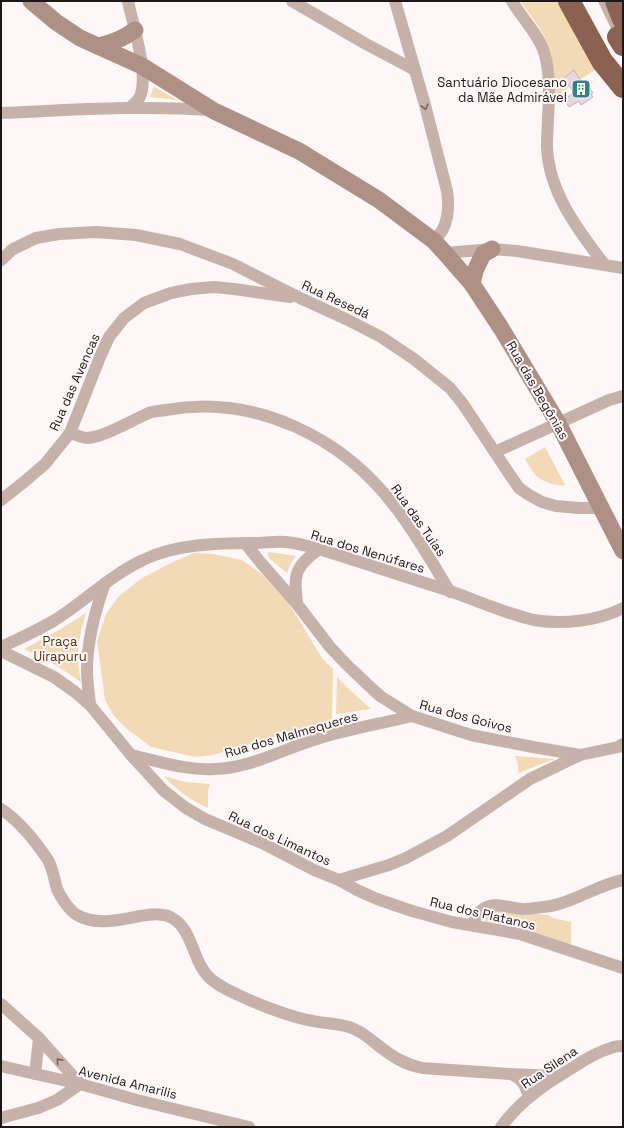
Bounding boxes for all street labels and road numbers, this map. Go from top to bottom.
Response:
street label: Rua Resedá [299,276,373,323]
street label: Rua das Avencas [45,331,104,434]
street label: Rua das Begônias [502,338,573,443]
street label: Rua das Tuias [387,481,450,560]
street label: Rua dos Nenúfares [309,526,427,577]
street label: Rua dos Goivos [418,696,514,737]
street label: Rua dos Malmequeres [223,707,360,762]
street label: Rua dos Limantos [226,807,334,870]
street label: Rua dos Platanos [428,893,538,934]
street label: Rua Silena [518,1042,581,1092]
street label: Avenida Amarilis [77,1062,179,1103]

